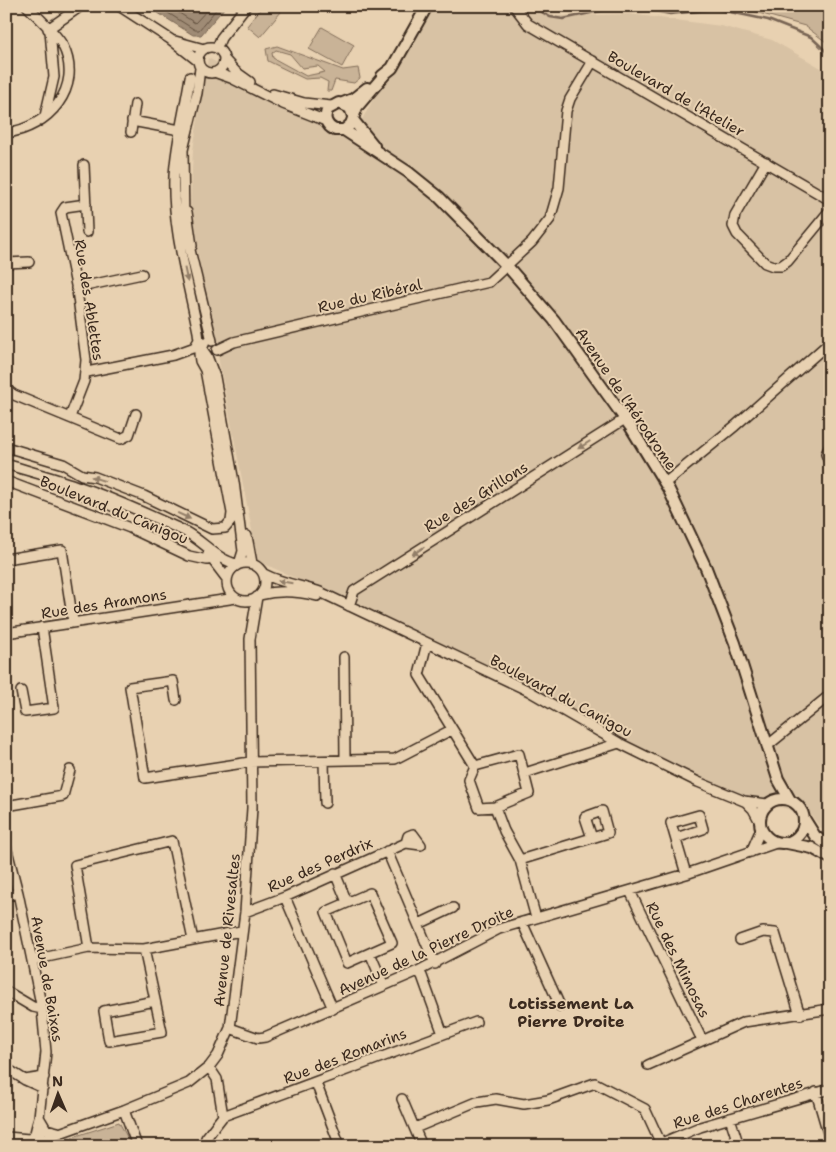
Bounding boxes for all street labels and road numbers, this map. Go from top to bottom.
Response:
street label: Boulevard de l'Atelier [604,46,748,142]
street label: Rue des Ablettes [70,238,108,362]
street label: Rue du Ribéral [316,274,425,318]
street label: Avenue de l'Aérodrome [571,324,681,474]
street label: Rue des Grillons [420,457,532,537]
street label: Boulevard du Canigou [37,471,191,549]
street label: Rue des Aramons [40,584,168,624]
street label: Boulevard du Canigou [486,650,636,742]
street label: Rue des Perdrix [264,833,376,897]
street label: Avenue de Rivesaltes [209,852,245,1008]
street label: Rue des Mimosas [641,899,715,1021]
street label: Avenue de la Pierre Droite [335,902,517,1000]
street label: Avenue de Baixas [26,914,68,1044]
street label: Rue des Romarins [281,1023,409,1089]
street label: Rue des Charentes [671,1073,805,1133]

